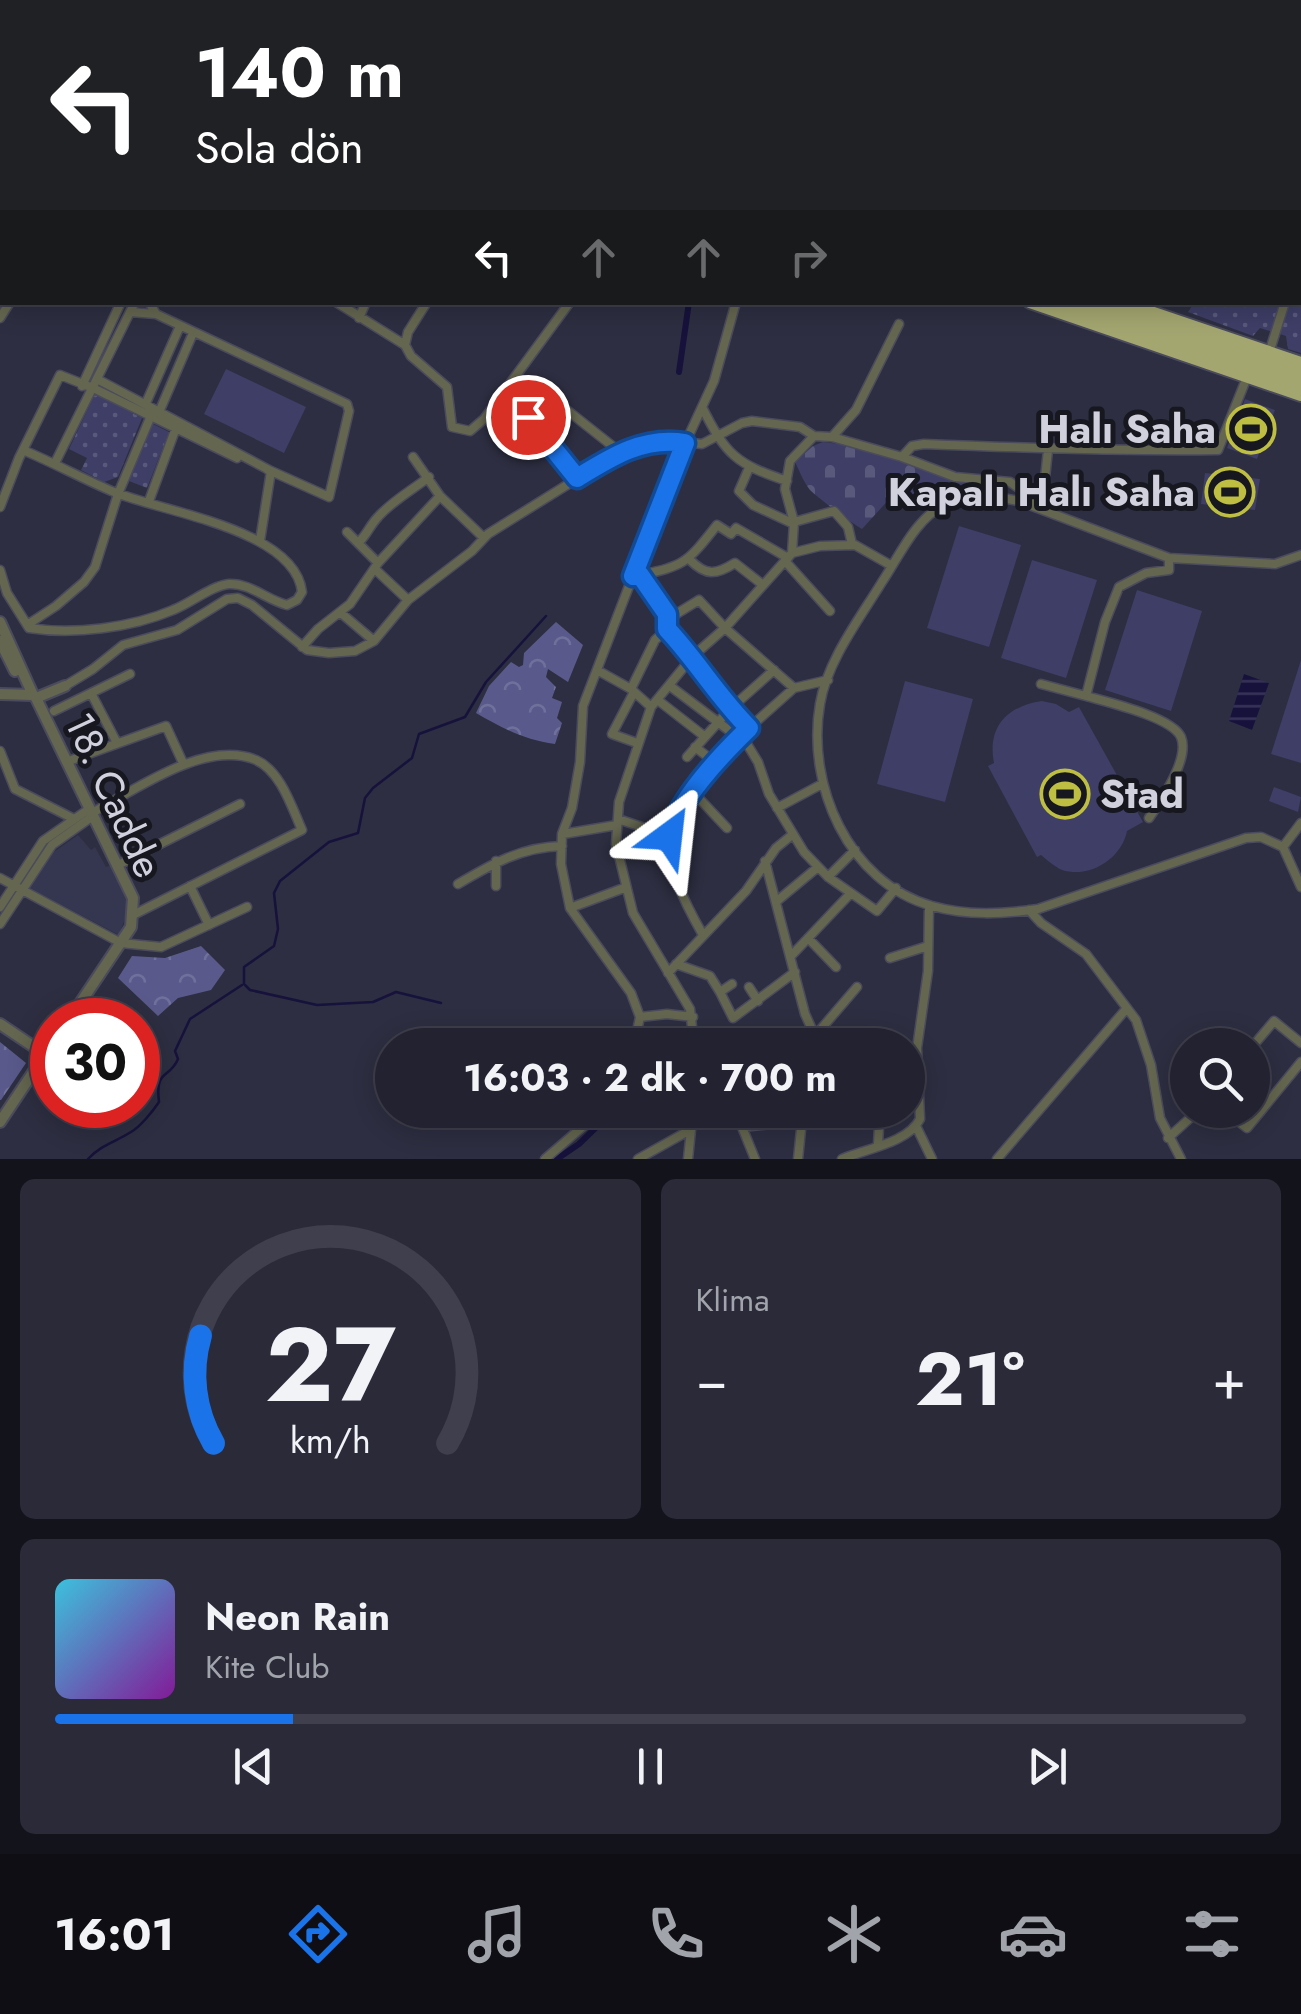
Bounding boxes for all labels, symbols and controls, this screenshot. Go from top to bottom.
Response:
text: 140 m [195,22,404,123]
icon: left [30,40,160,170]
text: Sola dön [195,115,364,180]
icon: left [466,230,521,285]
icon: ahead [571,230,626,285]
icon: ahead [676,230,731,285]
icon: right [781,230,836,285]
pin [486,375,571,460]
icon: arrive [501,390,556,445]
place label: Halı Saha [1038,400,1216,458]
sports icon: Halı Saha [1225,403,1277,455]
place label: Kapalı Halı Saha [888,463,1195,521]
sports icon: Kapalı Halı Saha [1204,466,1256,518]
street label: 18. Cadde [51,703,177,887]
place label: Stad [1100,765,1184,823]
sports icon: Stad [1039,768,1091,820]
position arrow [617,784,721,888]
speed limit sign: 30 [30,998,160,1128]
map controls [1170,1028,1270,1128]
button: search [1170,1028,1270,1128]
text: 16:03 · 2 dk · 700 m [463,1050,837,1105]
text: Klima [696,1277,770,1323]
text: 27 [265,1290,396,1440]
text: 21° [915,1325,1025,1433]
text: − [696,1340,728,1420]
text: + [1212,1340,1246,1420]
text: km/h [290,1415,371,1466]
text: Neon Rain [205,1589,390,1644]
text: Kite Club [205,1644,329,1690]
icon: previous [226,1739,281,1794]
icon: pause [623,1739,678,1794]
icon: next [1020,1739,1075,1794]
icon: directions [283,1899,353,1969]
icon: music [462,1899,532,1969]
icon: phone [641,1899,711,1969]
icon: climate [819,1899,889,1969]
icon: car [998,1899,1068,1969]
icon: filters [1177,1899,1247,1969]
text: 16:01 [54,1902,175,1967]

